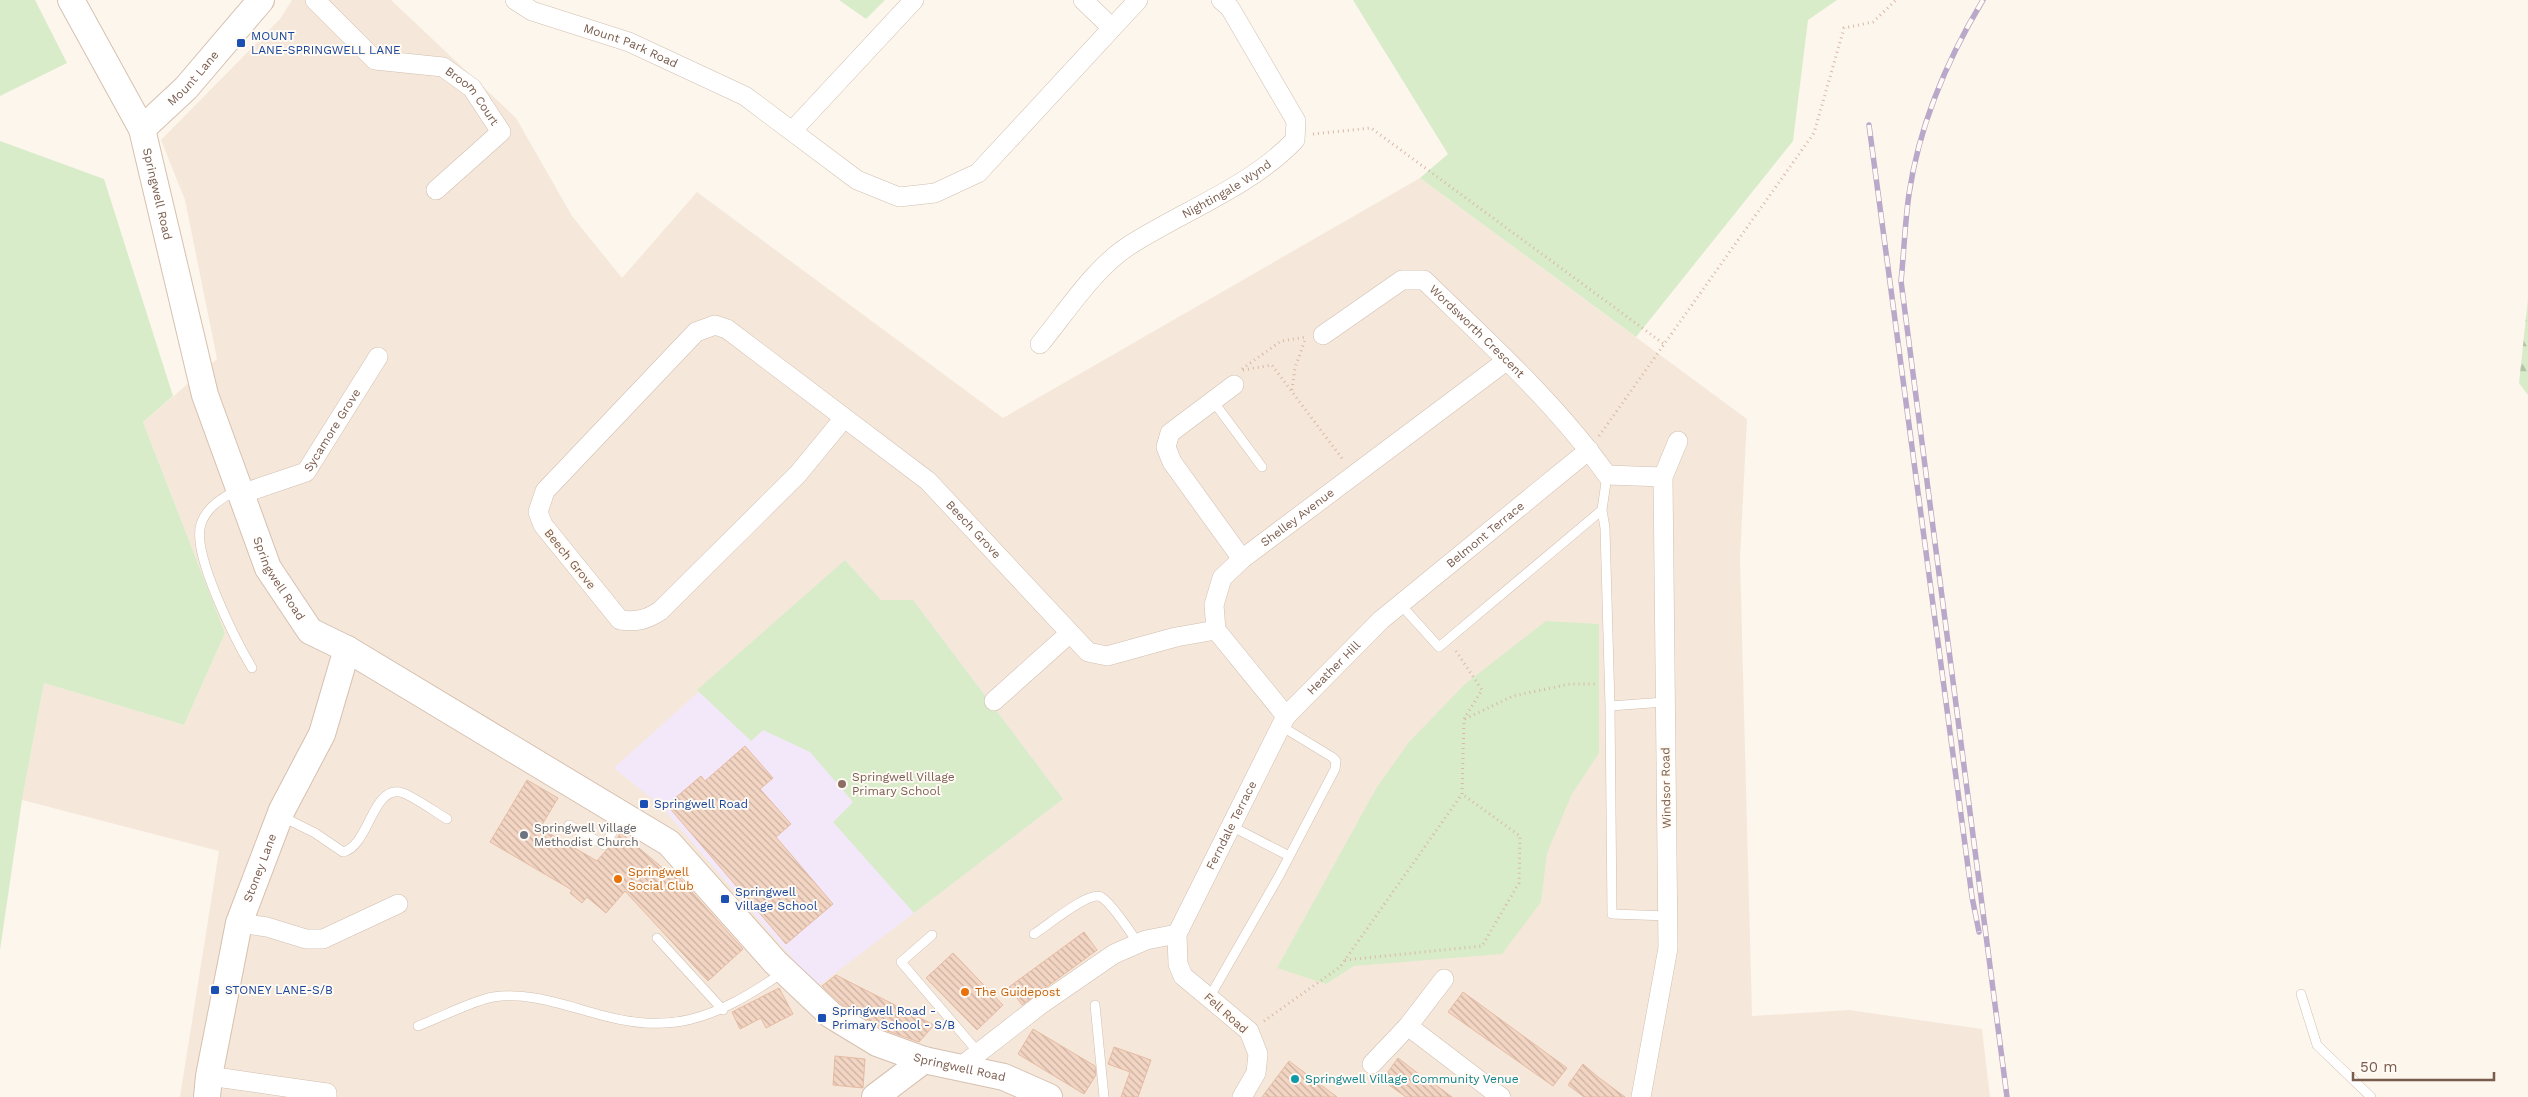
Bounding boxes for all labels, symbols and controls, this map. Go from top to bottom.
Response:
street label: Mount Park Road [582,21,680,71]
place label: MOUNT LANE-SPRINGWELL LANE [251,29,401,57]
marker: MOUNT LANE-SPRINGWELL LANE [235,37,247,49]
street label: Mount Lane [164,48,222,109]
street label: Broom Court [442,64,502,128]
street label: Springwell Road [140,147,175,241]
street label: Nightingale Wynd [1179,157,1274,221]
street label: Wordsworth Crescent [1427,282,1527,381]
street label: Sycamore Grove [301,386,363,474]
street label: Shelley Avenue [1258,485,1337,549]
street label: Beech Grove [943,498,1004,561]
street label: Belmont Terrace [1444,499,1527,571]
street label: Beech Grove [541,526,599,592]
street label: Springwell Road [250,535,308,623]
street label: Heather Hill [1304,638,1363,698]
street label: Windsor Road [1658,747,1674,829]
place label: Springwell Village Primary School [852,770,955,798]
marker: Springwell Village Primary School [836,778,848,790]
street label: Ferndale Terrace [1203,778,1259,872]
place label: Springwell Road [654,797,748,811]
marker: Springwell Road [638,798,650,810]
place label: Springwell Village Methodist Church [534,821,639,849]
marker: Springwell Village Methodist Church [518,829,530,841]
street label: Stoney Lane [241,831,279,904]
place label: Springwell Social Club [628,865,694,893]
marker: Springwell Social Club [612,873,624,885]
place label: Springwell Village School [735,885,818,913]
marker: Springwell Village School [719,893,731,905]
place label: STONEY LANE-S/B [225,983,333,997]
marker: STONEY LANE-S/B [209,984,221,996]
place label: The Guidepost [975,985,1060,999]
marker: The Guidepost [959,986,971,998]
street label: Fell Road [1201,990,1251,1036]
place label: Springwell Road - Primary School - S/B [832,1004,955,1032]
marker: Springwell Road - Primary School - S/B [816,1012,828,1024]
street label: Springwell Road [911,1050,1007,1084]
scale bar [2353,1050,2494,1082]
text: 50 m [2360,1058,2397,1076]
place label: Springwell Village Community Venue [1305,1072,1519,1086]
marker: Springwell Village Community Venue [1289,1073,1301,1085]

